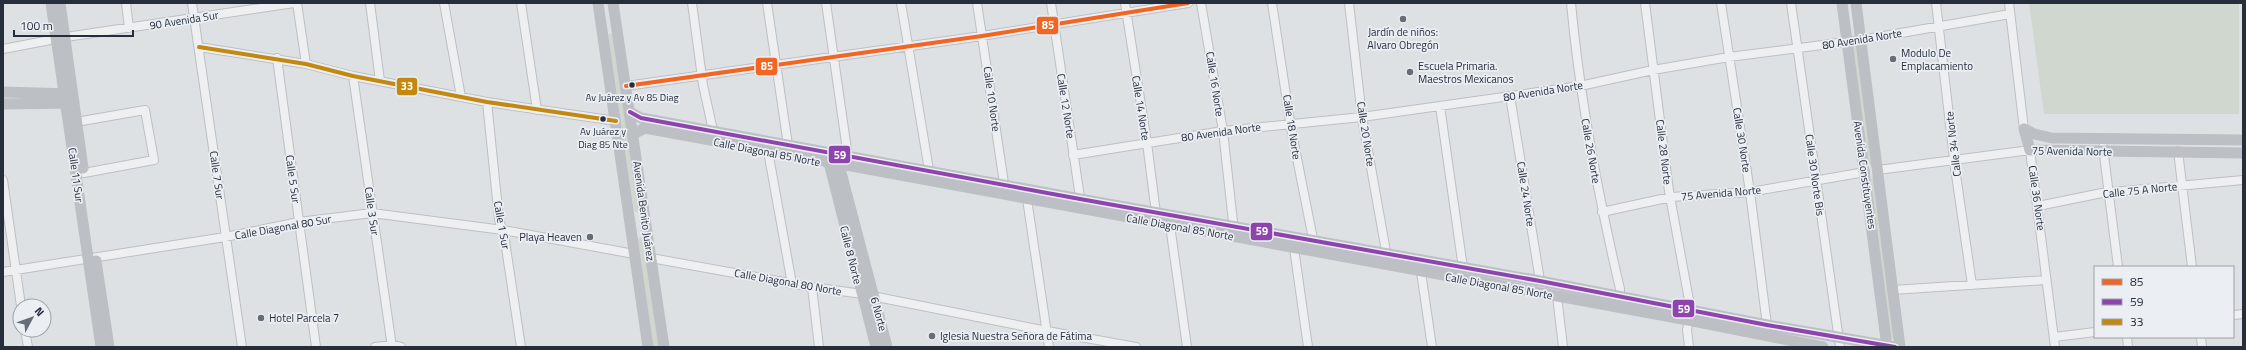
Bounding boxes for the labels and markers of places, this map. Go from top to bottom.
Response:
marker: Jardín de niños: Alvaro Obregón [1398,14,1408,24]
place label: Jardín de niños: Alvaro Obregón [1367,24,1439,53]
place label: Modulo De Emplacamiento [1901,45,1973,74]
marker: Modulo De Emplacamiento [1888,54,1898,64]
place label: Escuela Primaria. Maestros Mexicanos [1418,58,1514,87]
marker: Escuela Primaria. Maestros Mexicanos [1405,67,1415,77]
marker: Av Juárez y Av 85 Diag [627,80,637,90]
place label: Av Juárez y Av 85 Diag [585,90,679,105]
marker: Av Juárez y Diag 85 Nte [598,114,608,124]
place label: Av Juárez y Diag 85 Nte [578,124,628,152]
place label: Playa Heaven [519,229,582,245]
marker: Playa Heaven [585,232,595,242]
place label: Hotel Parcela 7 [269,310,339,326]
marker: Hotel Parcela 7 [256,313,266,323]
place label: Iglesia Nuestra Señora de Fátima [940,328,1093,344]
marker: Iglesia Nuestra Señora de Fátima [927,331,937,341]

